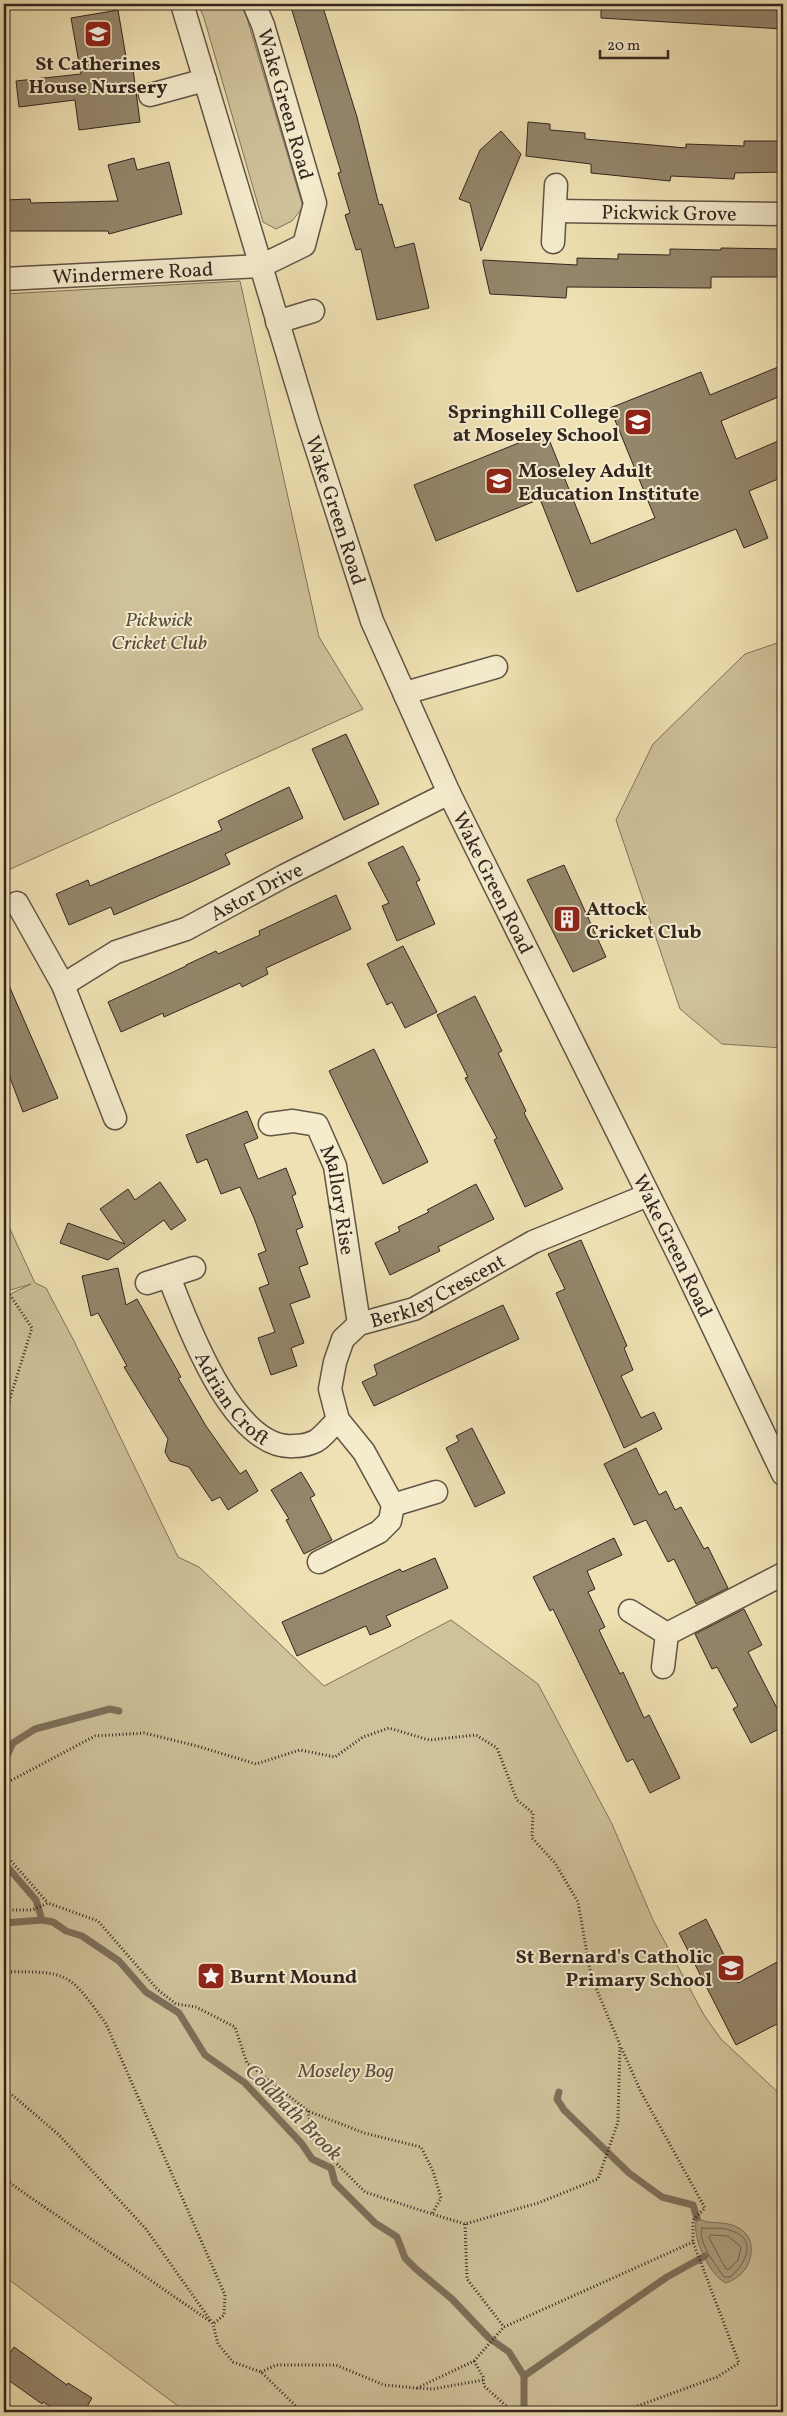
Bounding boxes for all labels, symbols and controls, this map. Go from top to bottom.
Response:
school or university icon: St Catherines House Nursery [83,19,113,49]
street label: Wake Green Road [249,26,319,183]
scale bar [600,28,667,60]
text: 20 m [607,36,640,57]
place label: St Catherines House Nursery [28,51,168,102]
street label: Pickwick Grove [601,200,737,229]
street label: Windermere Road [52,256,214,293]
place label: Springhill College at Moseley School [448,399,619,450]
school or university icon: Springhill College at Moseley School [623,407,653,437]
street label: Wake Green Road [297,432,372,589]
place label: Moseley Adult Education Institute [518,458,699,509]
school or university icon: Moseley Adult Education Institute [484,466,514,496]
park label: Pickwick Cricket Club [111,607,207,658]
street label: Wake Green Road [444,807,539,959]
street label: Astor Drive [206,857,308,929]
place label: Attock Cricket Club [586,896,702,947]
building icon: Attock Cricket Club [552,904,582,934]
street label: Mallory Rise [311,1141,360,1257]
street label: Wake Green Road [625,1170,718,1322]
street label: Berkley Crescent [367,1248,511,1336]
street label: Adrian Croft [186,1348,274,1454]
place label: St Bernard's Catholic Primary School [515,1944,712,1995]
school or university icon: St Bernard's Catholic Primary School [716,1953,746,1983]
place icon: Burnt Mound [196,1961,226,1991]
place label: Burnt Mound [230,1964,357,1992]
water label: Coldbath Brook [238,2058,348,2168]
park label: Moseley Bog [297,2058,394,2086]

